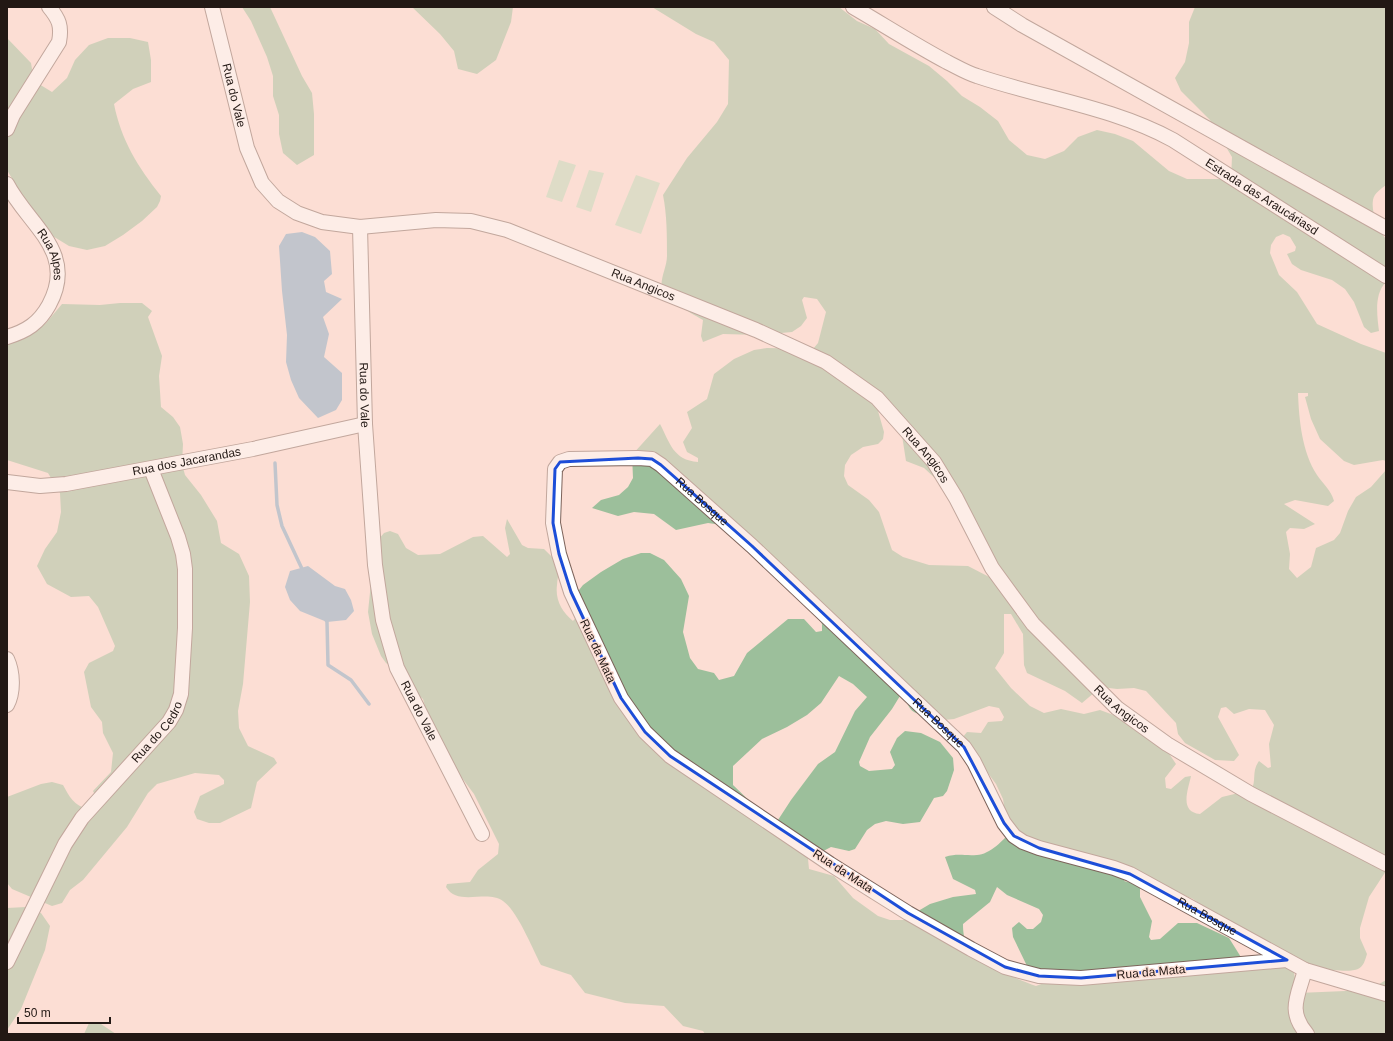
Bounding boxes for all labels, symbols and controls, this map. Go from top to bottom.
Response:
street label: Rua do Vale [219,62,249,129]
street label: Estrada das Araucáriasd [1203,156,1321,238]
street label: Rua Alpes [34,226,65,281]
street label: Rua Angicos [609,266,677,304]
street label: Rua do Vale [356,362,372,428]
street label: Rua Angicos [899,424,952,485]
street label: Rua dos Jacarandas [131,444,242,478]
street label: Rua Bosque [673,474,732,529]
street label: Rua da Mata [577,617,619,685]
street label: Rua do Vale [398,678,440,743]
street label: Rua Angicos [1091,682,1152,736]
street label: Rua Bosque [910,695,968,751]
street label: Rua do Cedro [129,700,185,766]
street label: Rua da Mata [810,846,876,896]
street label: Rua Bosque [1175,894,1240,938]
street label: Rua da Mata [1116,962,1186,982]
scale bar [18,999,110,1025]
text: 50 m [24,1006,51,1020]

